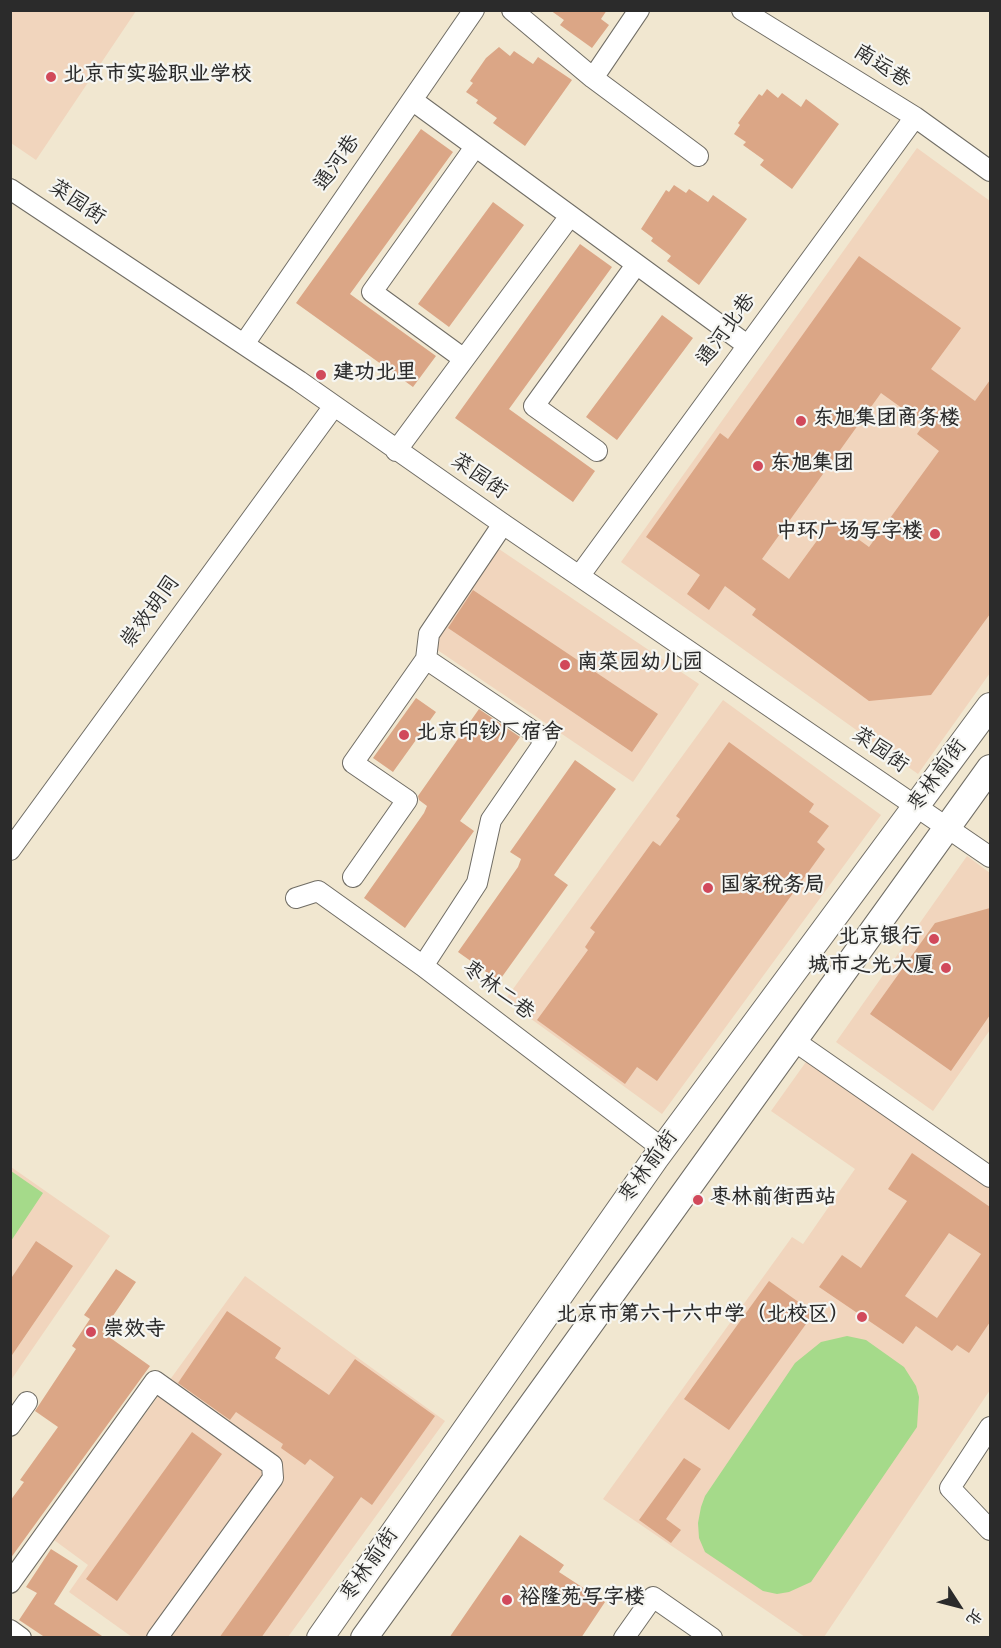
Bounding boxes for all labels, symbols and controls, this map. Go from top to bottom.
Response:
street label: 南运巷 [848,41,914,95]
place label: 北京市实验职业学校 [63,64,252,90]
marker: 北京市实验职业学校 [44,70,58,84]
street label: 通河巷 [311,131,367,197]
street label: 菜园街 [43,176,109,232]
street label: 通河北巷 [693,290,763,372]
place label: 建功北里 [333,362,417,388]
marker: 建功北里 [314,368,328,382]
place label: 东旭集团商务楼 [813,408,960,434]
marker: 东旭集团商务楼 [794,414,808,428]
street label: 菜园街 [445,450,511,506]
place label: 东旭集团 [770,453,854,479]
marker: 东旭集团 [751,459,765,473]
place label: 中环广场写字楼 [776,521,923,547]
marker: 中环广场写字楼 [928,527,942,541]
street label: 崇效胡同 [117,572,187,654]
place label: 南菜园幼儿园 [577,652,703,678]
marker: 南菜园幼儿园 [558,658,572,672]
place label: 北京印钞厂宿舍 [416,722,563,748]
street label: 菜园街 [846,724,912,780]
marker: 北京印钞厂宿舍 [397,728,411,742]
street label: 枣林前街 [904,736,974,818]
place label: 国家税务局 [720,875,825,901]
marker: 国家税务局 [701,881,715,895]
place label: 北京银行 [838,926,922,952]
marker: 北京银行 [927,932,941,946]
place label: 城市之光大厦 [808,955,934,981]
street label: 枣林二巷 [456,957,538,1027]
marker: 城市之光大厦 [939,961,953,975]
street label: 枣林前街 [615,1127,685,1209]
place label: 枣林前街西站 [710,1187,836,1213]
marker: 枣林前街西站 [691,1193,705,1207]
place label: 北京市第六十六中学（北校区） [556,1304,850,1330]
marker: 北京市第六十六中学（北校区） [855,1310,869,1324]
place label: 崇效寺 [103,1319,166,1345]
marker: 崇效寺 [84,1325,98,1339]
street label: 枣林前街 [337,1524,405,1608]
north arrow [929,1576,989,1636]
place label: 裕隆苑写字楼 [519,1587,645,1613]
marker: 裕隆苑写字楼 [500,1593,514,1607]
text: 北 [959,1603,988,1630]

